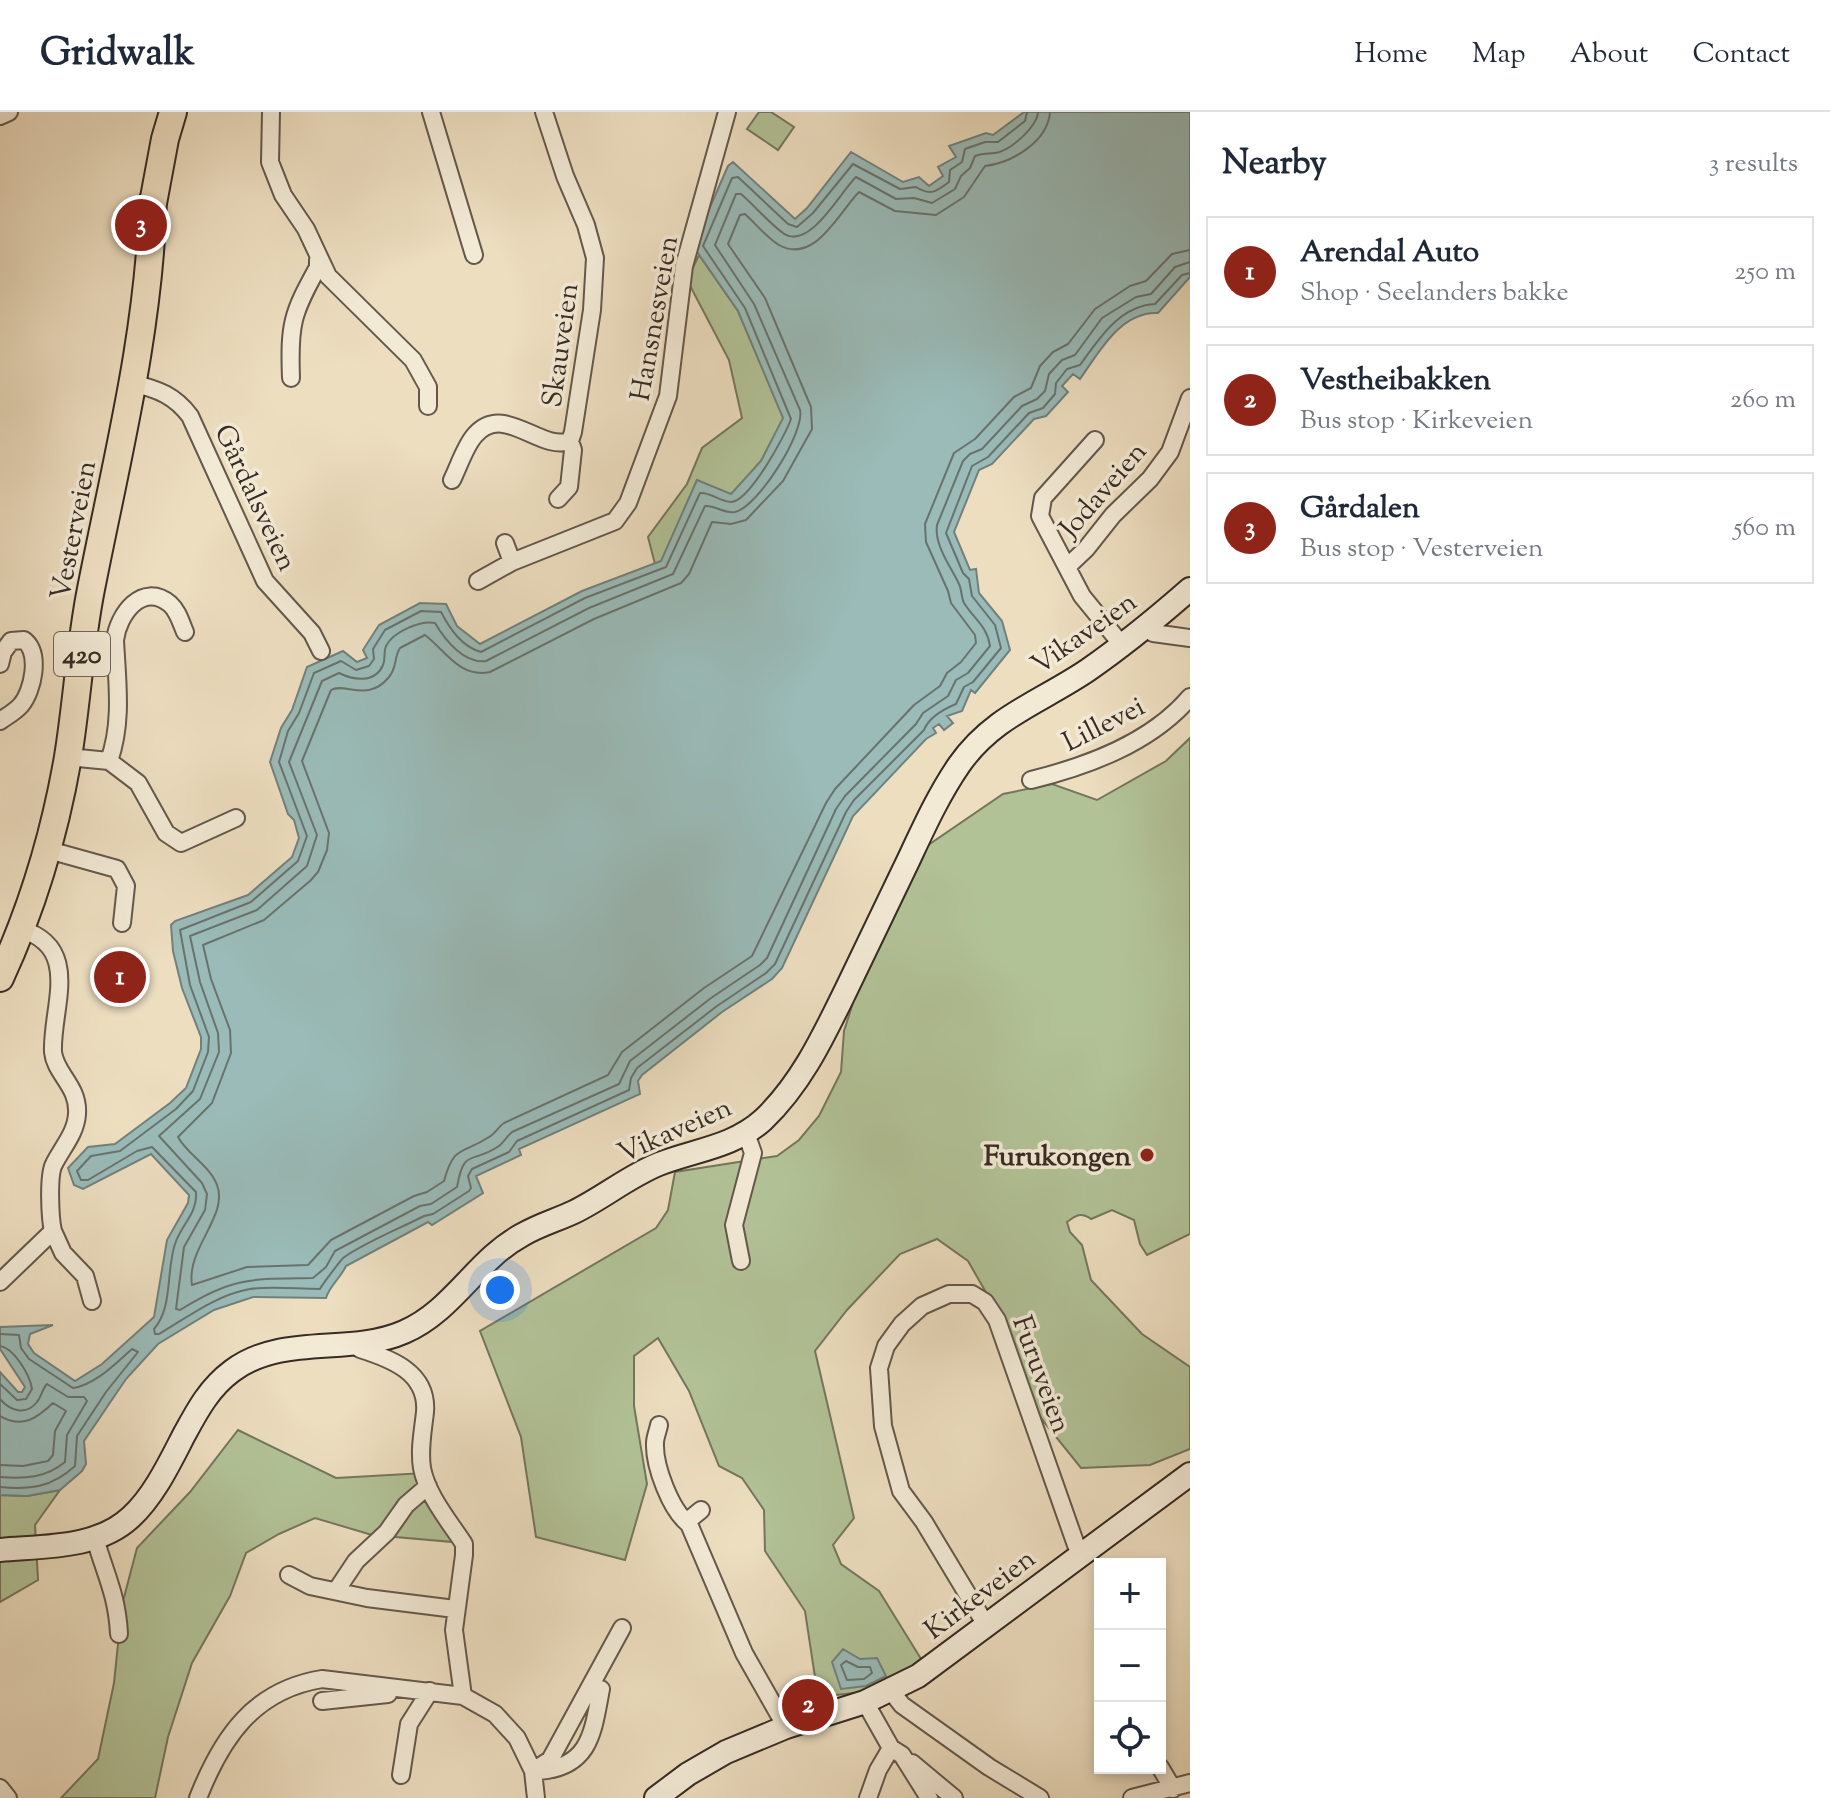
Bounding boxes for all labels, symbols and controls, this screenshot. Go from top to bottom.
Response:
text: Gridwalk [40,28,195,82]
text: Home [1354,35,1428,75]
text: Map [1472,35,1526,75]
text: About [1570,35,1648,75]
text: Contact [1692,35,1790,75]
text: Nearby [1222,140,1327,189]
text: 3 results [1709,146,1798,183]
pin: 3 [115,195,167,255]
text: Arendal Auto [1300,232,1479,275]
street label: Hansnesveien [622,233,690,404]
text: 1 [1246,254,1254,291]
text: 250 m [1734,254,1796,291]
text: Shop · Seelanders bakke [1300,275,1569,312]
street label: Skauveien [533,281,590,410]
text: Vestheibakken [1300,360,1491,403]
text: 2 [1244,382,1256,419]
text: 260 m [1730,382,1796,419]
text: Bus stop · Kirkeveien [1300,403,1533,440]
street label: Gårdalsveien [203,418,306,578]
street label: Jodaveien [1050,434,1157,549]
street label: Vesterveien [42,457,108,604]
text: Gårdalen [1300,488,1420,531]
text: 3 [1245,510,1255,547]
text: 560 m [1733,510,1796,547]
text: Bus stop · Vesterveien [1300,531,1543,568]
street label: Vikaveien [1024,583,1146,686]
road number: 420 [54,632,110,676]
street label: Lillevei [1056,688,1153,763]
pin: 1 [94,947,146,1007]
street label: Vikaveien [612,1089,739,1175]
place label: Furukongen [984,1138,1131,1178]
marker: Furukongen [1138,1146,1156,1164]
your location [480,1270,520,1310]
street label: Furuveien [1000,1311,1080,1439]
street label: Kirkeveien [917,1540,1045,1651]
map controls [1094,1558,1166,1774]
button: + [1094,1558,1166,1630]
button: − [1094,1630,1166,1702]
pin: 2 [782,1675,834,1735]
button: locate [1094,1702,1166,1774]

